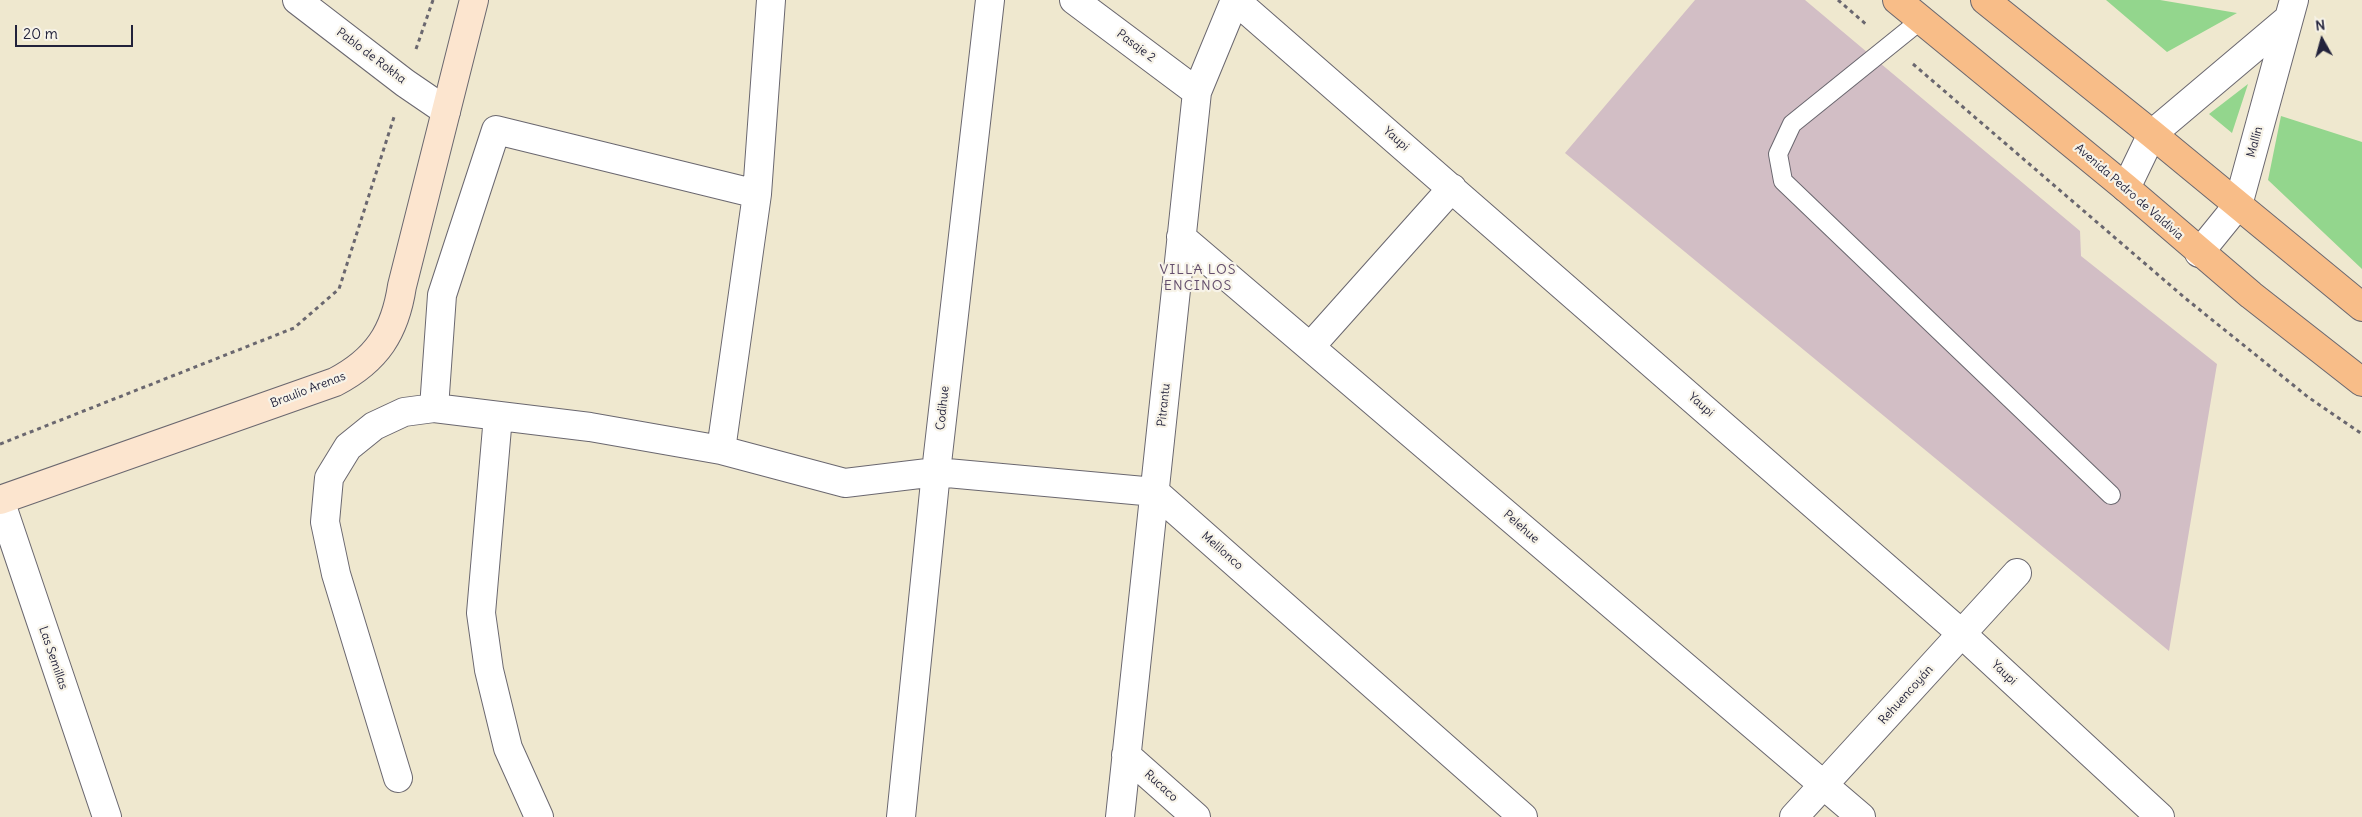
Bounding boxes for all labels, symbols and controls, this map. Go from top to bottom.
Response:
scale bar [18,15,135,47]
north arrow [2297,15,2347,65]
text: N [2314,16,2326,35]
text: 20 m [23,24,58,43]
street label: Pablo de Rokha [333,25,409,87]
street label: Pasaje 2 [1114,27,1158,65]
street label: Yaupi [1380,124,1412,154]
street label: Mallín [2244,125,2266,159]
street label: Avenida Pedro de Valdivia [2072,141,2186,243]
district label: VILLA LOS ENCINOS [1158,262,1238,294]
street label: Braulio Arenas [268,369,348,411]
street label: Pitrantu [1155,383,1173,427]
street label: Codihue [934,385,952,431]
street label: Yaupi [1685,390,1717,420]
street label: Pelehue [1500,508,1542,546]
street label: Melilonco [1198,529,1246,573]
street label: Las Semillas [36,625,70,691]
street label: Yaupi [1988,658,2020,688]
street label: Rehuencoyán [1876,663,1936,727]
street label: Rucaco [1141,767,1181,805]

